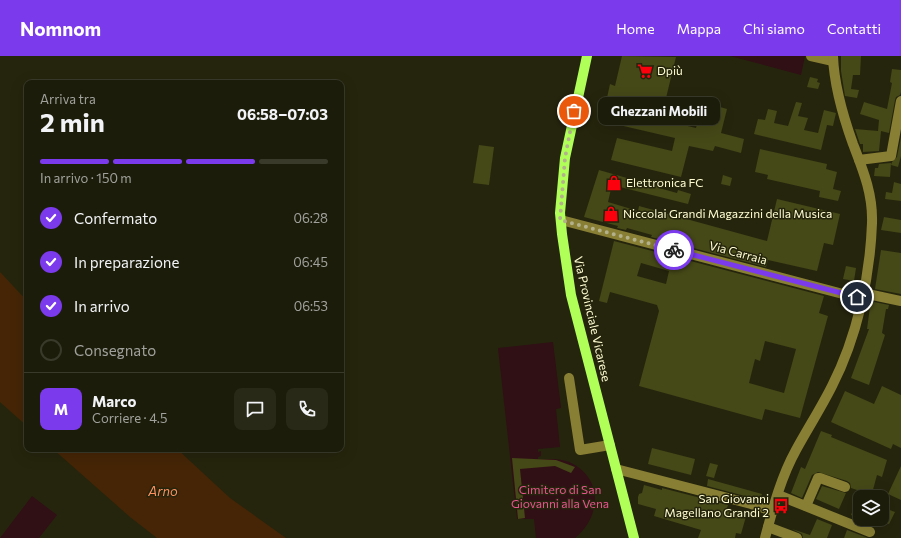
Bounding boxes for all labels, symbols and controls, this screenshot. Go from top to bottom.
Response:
text: Nomnom [20,17,101,40]
text: Home [616,20,655,37]
text: Mappa [677,20,721,37]
text: Chi siamo [743,20,805,37]
text: Contatti [827,20,881,37]
supermarket icon: Dpiù [636,62,654,80]
place label: Dpiù [657,63,683,77]
text: Arriva tra [40,91,96,107]
pin [557,94,591,128]
callout: Ghezzani Mobili [598,97,720,125]
icon: bag [563,100,585,122]
text: Ghezzani Mobili [611,103,707,119]
text: 06:58–07:03 [237,105,328,123]
text: 2 min [40,106,105,137]
text: In arrivo · 150 m [40,170,132,186]
shop icon: Elettronica FC [605,174,623,192]
place label: Elettronica FC [626,175,704,189]
shop icon: Niccolai Grandi Magazzini della Musica [602,205,620,223]
place label: Niccolai Grandi Magazzini della Musica [623,206,832,220]
icon: check [40,207,62,229]
text: Confermato [74,209,157,227]
text: 06:28 [293,210,328,226]
courier [654,230,694,270]
street label: Via Carraia [708,238,769,266]
icon: bike [663,239,685,261]
icon: check [40,251,62,273]
text: In preparazione [74,253,179,271]
text: 06:45 [293,254,328,270]
street label: Via Provinciale Vicarese [572,255,614,383]
pin [840,280,874,314]
icon: home [846,286,868,308]
icon: check [40,295,62,317]
text: In arrivo [74,297,130,315]
text: 06:53 [294,298,328,314]
text: Consegnato [74,341,156,359]
button: chat [234,388,276,430]
button: phone [286,388,328,430]
text: Marco [92,392,136,410]
text: M [54,400,68,418]
text: Corriere · 4.5 [92,410,167,426]
park label: Cimitero di San Giovanni alla Vena [511,482,609,510]
water label: Arno [147,483,178,499]
map controls [853,490,889,526]
button: layers [853,490,889,526]
place label: San Giovanni Magellano Grandi 2 [664,491,769,519]
bus stop icon: San Giovanni Magellano Grandi 2 [772,497,790,515]

